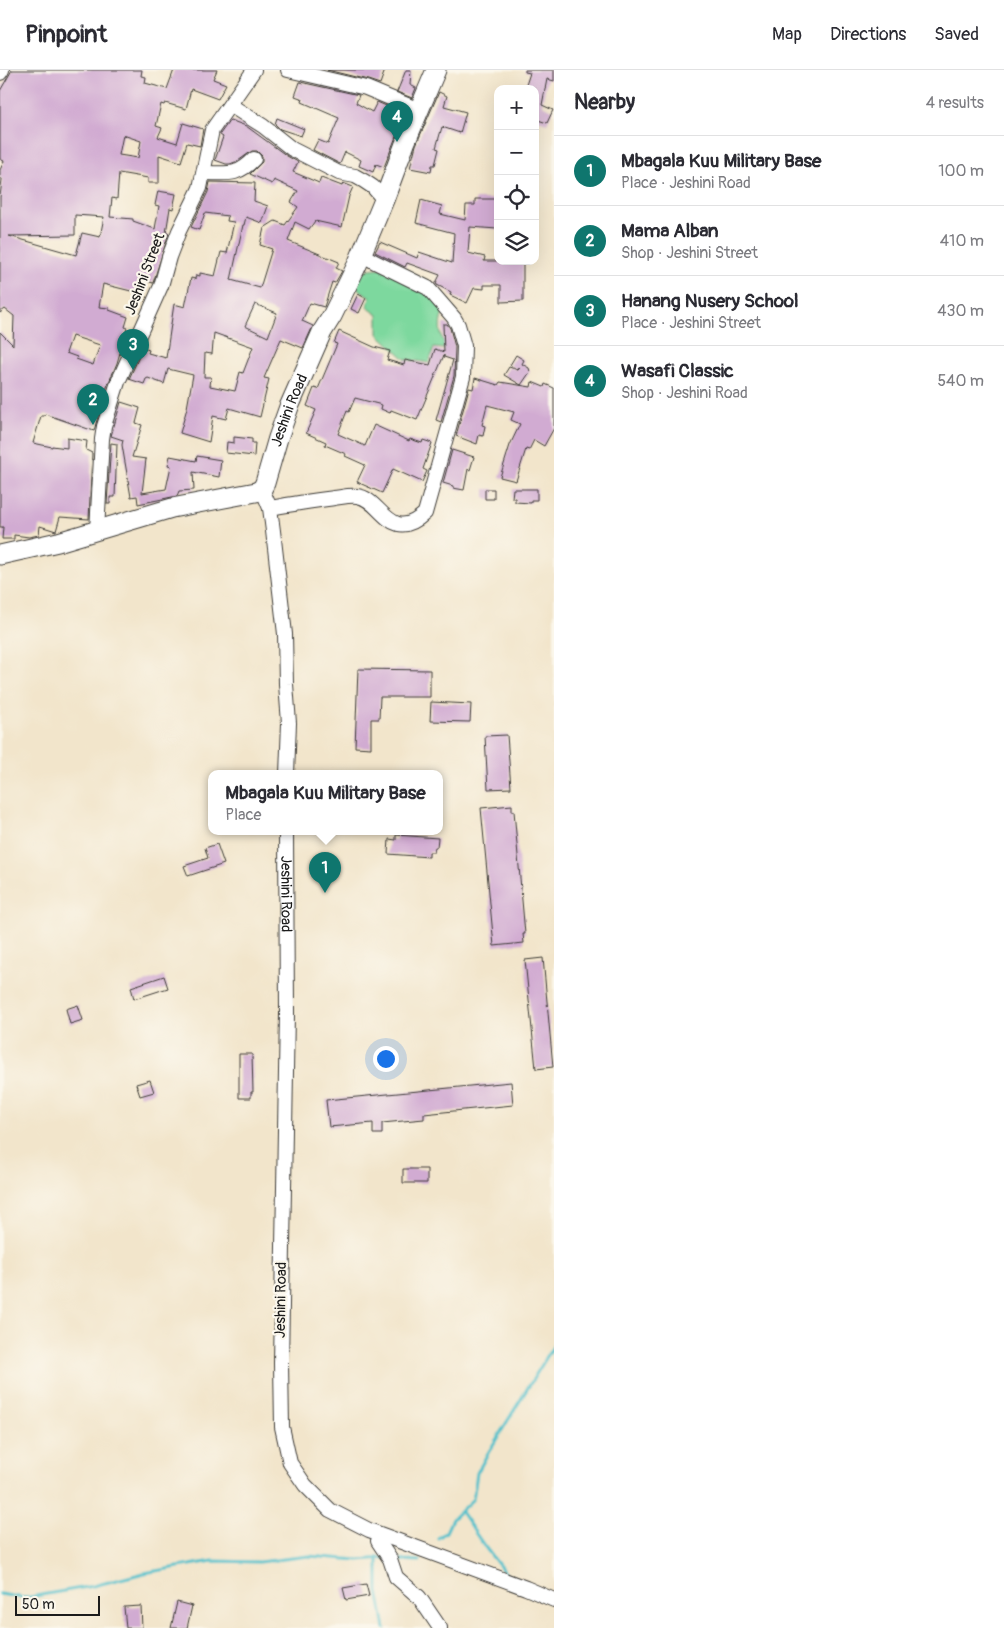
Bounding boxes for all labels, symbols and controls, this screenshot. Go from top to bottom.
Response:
text: Pinpoint [25,20,107,49]
text: Map [772,23,802,46]
text: Directions [830,23,906,46]
text: Saved [934,23,979,46]
map controls [494,85,539,265]
button: + [494,85,539,130]
text: Nearby [574,89,635,116]
text: 4 results [926,93,984,113]
pin: 4 [381,101,413,142]
button: − [494,130,539,175]
text: Mbagala Kuu Military Base [621,149,821,173]
text: 1 [587,161,593,181]
text: 100 m [938,161,984,181]
text: Place · Jeshini Road [621,173,751,193]
button: locate [494,175,539,220]
text: Mama Alban [621,219,719,243]
button: layers [494,220,539,265]
street label: Jeshini Street [121,230,170,318]
text: 2 [586,231,594,251]
text: 410 m [940,231,984,251]
text: Shop · Jeshini Street [621,243,758,263]
text: Hanang Nusery School [621,289,799,313]
text: 3 [586,301,594,321]
text: 430 m [937,301,984,321]
text: Place · Jeshini Street [621,313,761,333]
pin: 3 [117,329,149,370]
text: Wasafi Classic [621,359,734,383]
street label: Jeshini Road [267,371,312,449]
text: 4 [585,371,595,391]
text: 540 m [937,371,984,391]
text: Shop · Jeshini Road [621,383,748,403]
pin: 2 [77,384,109,425]
popup [208,770,443,835]
text: Mbagala Kuu Military Base [225,781,426,805]
text: Place [225,805,261,825]
pin: 1 [309,852,341,893]
street label: Jeshini Road [277,856,296,932]
your location [373,1046,399,1072]
street label: Jeshini Road [271,1262,291,1338]
scale bar [15,1593,100,1616]
text: 50 m [22,1596,55,1613]

